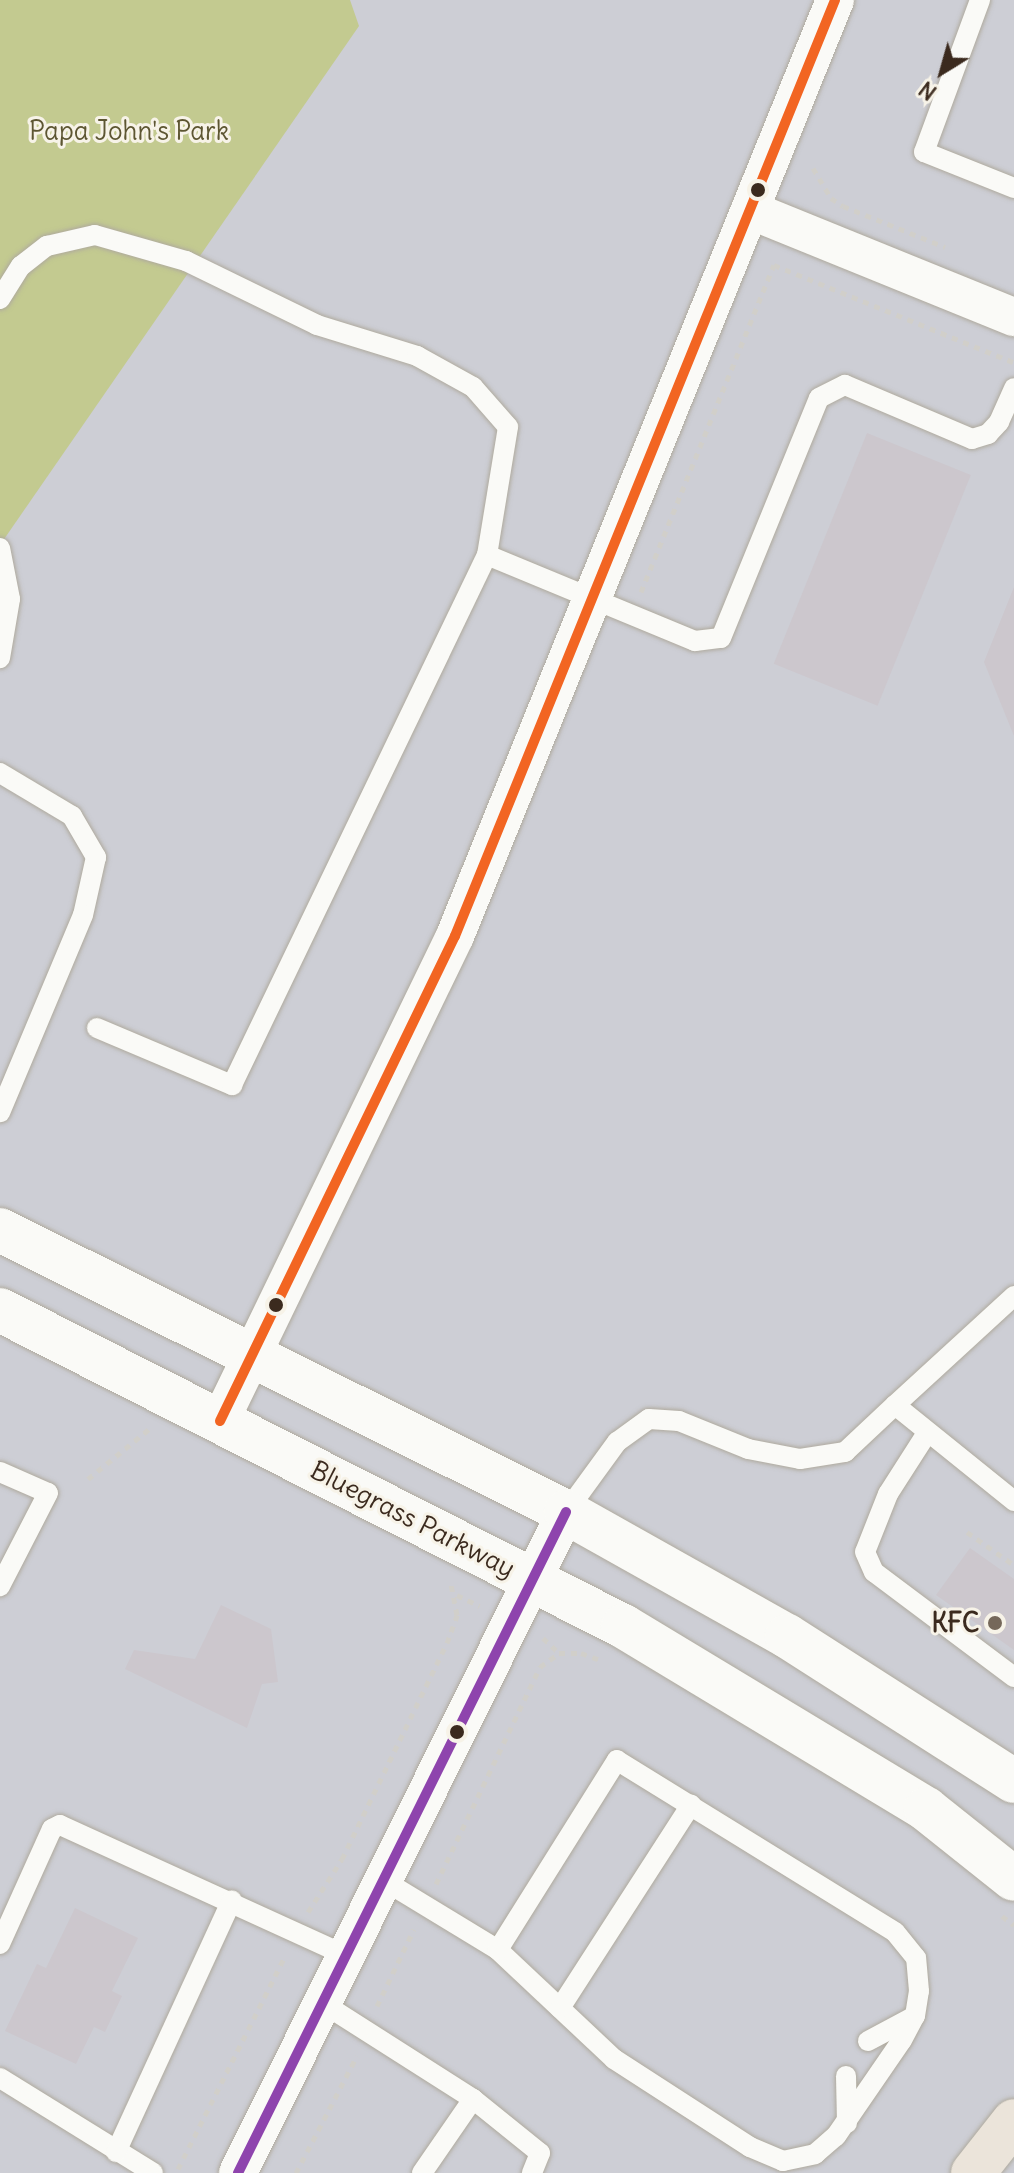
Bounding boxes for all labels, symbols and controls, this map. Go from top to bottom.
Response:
north arrow [902,32,982,112]
text: N [913,75,942,107]
park label: Papa John's Park [29,115,229,147]
unlabelled marker [750,182,766,198]
unlabelled marker [268,1297,284,1313]
street label: Bluegrass Parkway [306,1454,520,1584]
place label: KFC [931,1607,979,1639]
marker: KFC [986,1614,1004,1632]
unlabelled marker [449,1724,465,1740]

